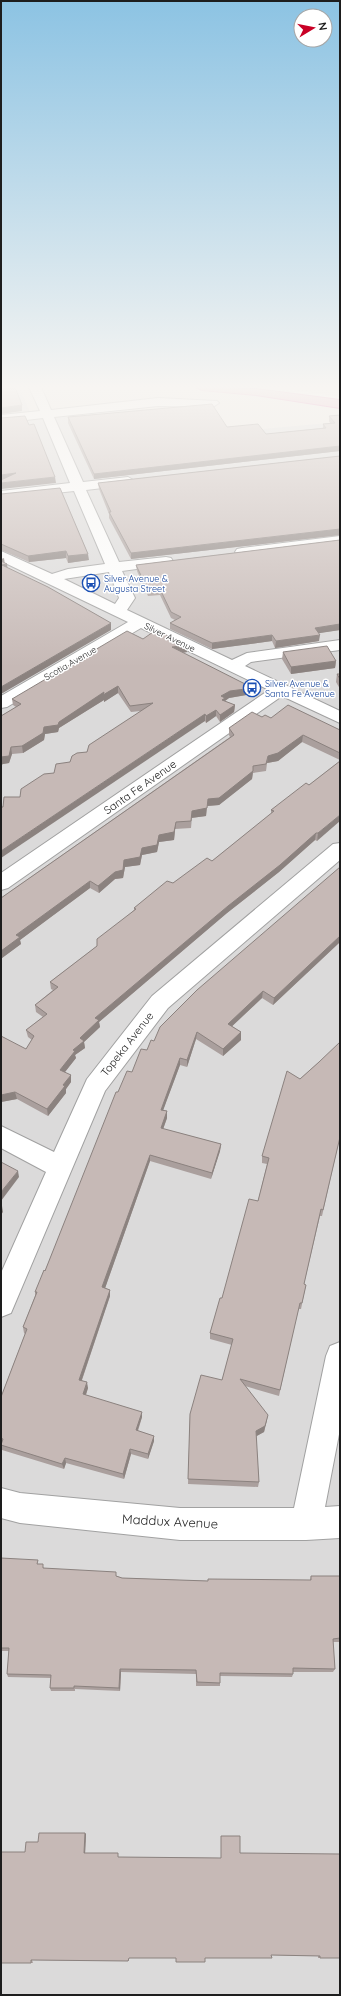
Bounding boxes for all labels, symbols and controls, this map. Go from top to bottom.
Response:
north arrow [293,8,333,48]
text: N [315,21,330,31]
bus stop icon: Silver Avenue & Augusta Street [81,573,101,593]
place label: Silver Avenue & Augusta Street [104,573,168,594]
street label: Silver Avenue [143,620,197,654]
street label: Scotia Avenue [42,644,98,682]
bus stop icon: Silver Avenue & Santa Fe Avenue [242,678,262,698]
place label: Silver Avenue & Santa Fe Avenue [265,678,335,699]
street label: Santa Fe Avenue [101,757,179,817]
street label: Topeka Avenue [97,1009,157,1079]
street label: Maddux Avenue [121,1510,219,1532]

